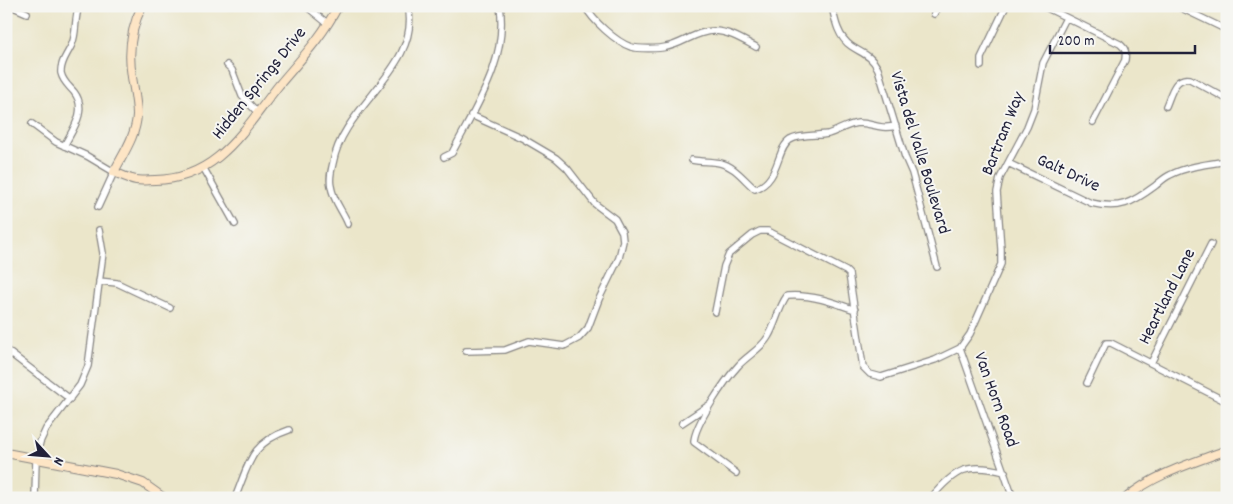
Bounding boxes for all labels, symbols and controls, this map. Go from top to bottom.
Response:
street label: Hidden Springs Drive [207,22,313,146]
scale bar [1050,22,1196,54]
text: 200 m [1058,31,1095,53]
street label: Vista del Valle Boulevard [882,69,956,237]
street label: Bartram Way [976,88,1032,179]
street label: Galt Drive [1032,148,1104,200]
street label: Heartland Lane [1133,245,1203,349]
street label: Van Horn Road [966,349,1024,451]
north arrow [22,432,72,482]
text: N [47,453,68,468]

